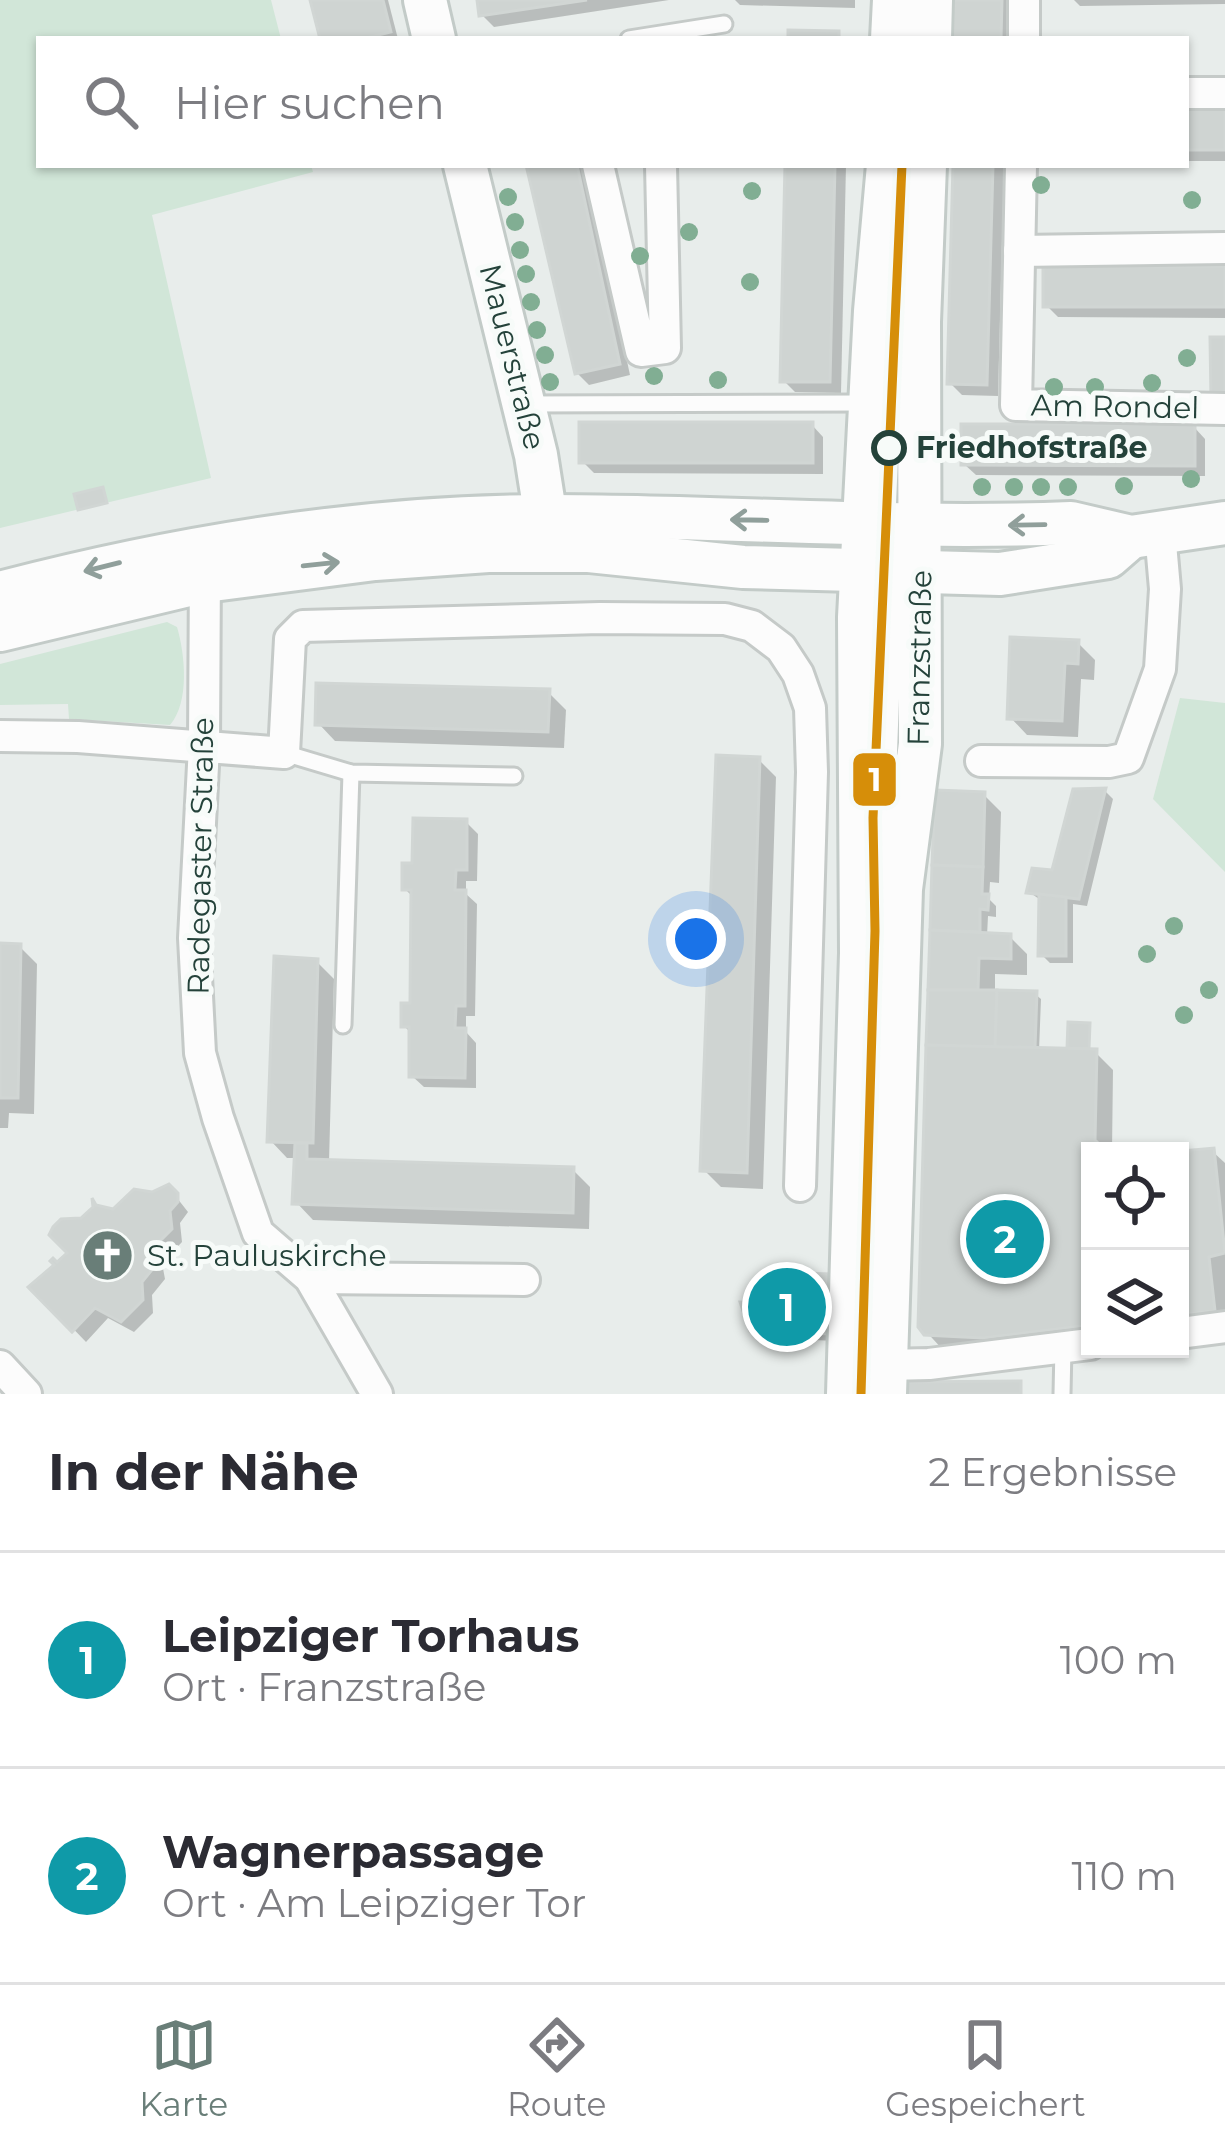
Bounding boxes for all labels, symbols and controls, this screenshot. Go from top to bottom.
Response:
search box [36,36,1189,168]
icon: search [78,69,144,135]
text: Hier suchen [174,75,445,130]
street label: Mauerstraße [472,260,553,454]
street label: Am Rondel [1030,387,1200,426]
place label: Friedhofstraße [916,429,1148,466]
marker: Friedhofstraße [873,432,905,464]
one-way arrow [730,509,769,532]
one-way arrow [1008,513,1047,536]
one-way arrow [301,552,340,575]
one-way arrow [84,557,122,579]
street label: Franzstraße [899,570,940,746]
street label: Radegaster Straße [180,717,221,995]
line badge: 1 [851,751,898,808]
text: 1 [869,759,881,799]
your location [666,909,726,969]
map controls [1081,1142,1189,1358]
button: locate [1081,1142,1189,1250]
pin: 2 [966,1194,1044,1284]
church icon: St. Pauluskirche [80,1228,136,1284]
place label: St. Pauluskirche [147,1237,387,1274]
button: layers [1081,1250,1189,1358]
pin: 1 [748,1262,826,1352]
text: In der Nähe [48,1441,359,1503]
text: 2 Ergebnisse [928,1448,1177,1496]
text: Leipziger Torhaus [162,1608,579,1663]
text: 1 [79,1636,95,1684]
text: 100 m [1060,1636,1177,1684]
text: Ort · Franzstraße [162,1663,486,1711]
text: Wagnerpassage [162,1824,544,1879]
text: 2 [75,1852,99,1900]
text: 110 m [1071,1852,1177,1900]
text: Ort · Am Leipziger Tor [162,1879,586,1927]
tab: Karte [139,2012,228,2124]
tab: Route [507,2012,606,2124]
tab: Gespeichert [885,2012,1086,2124]

